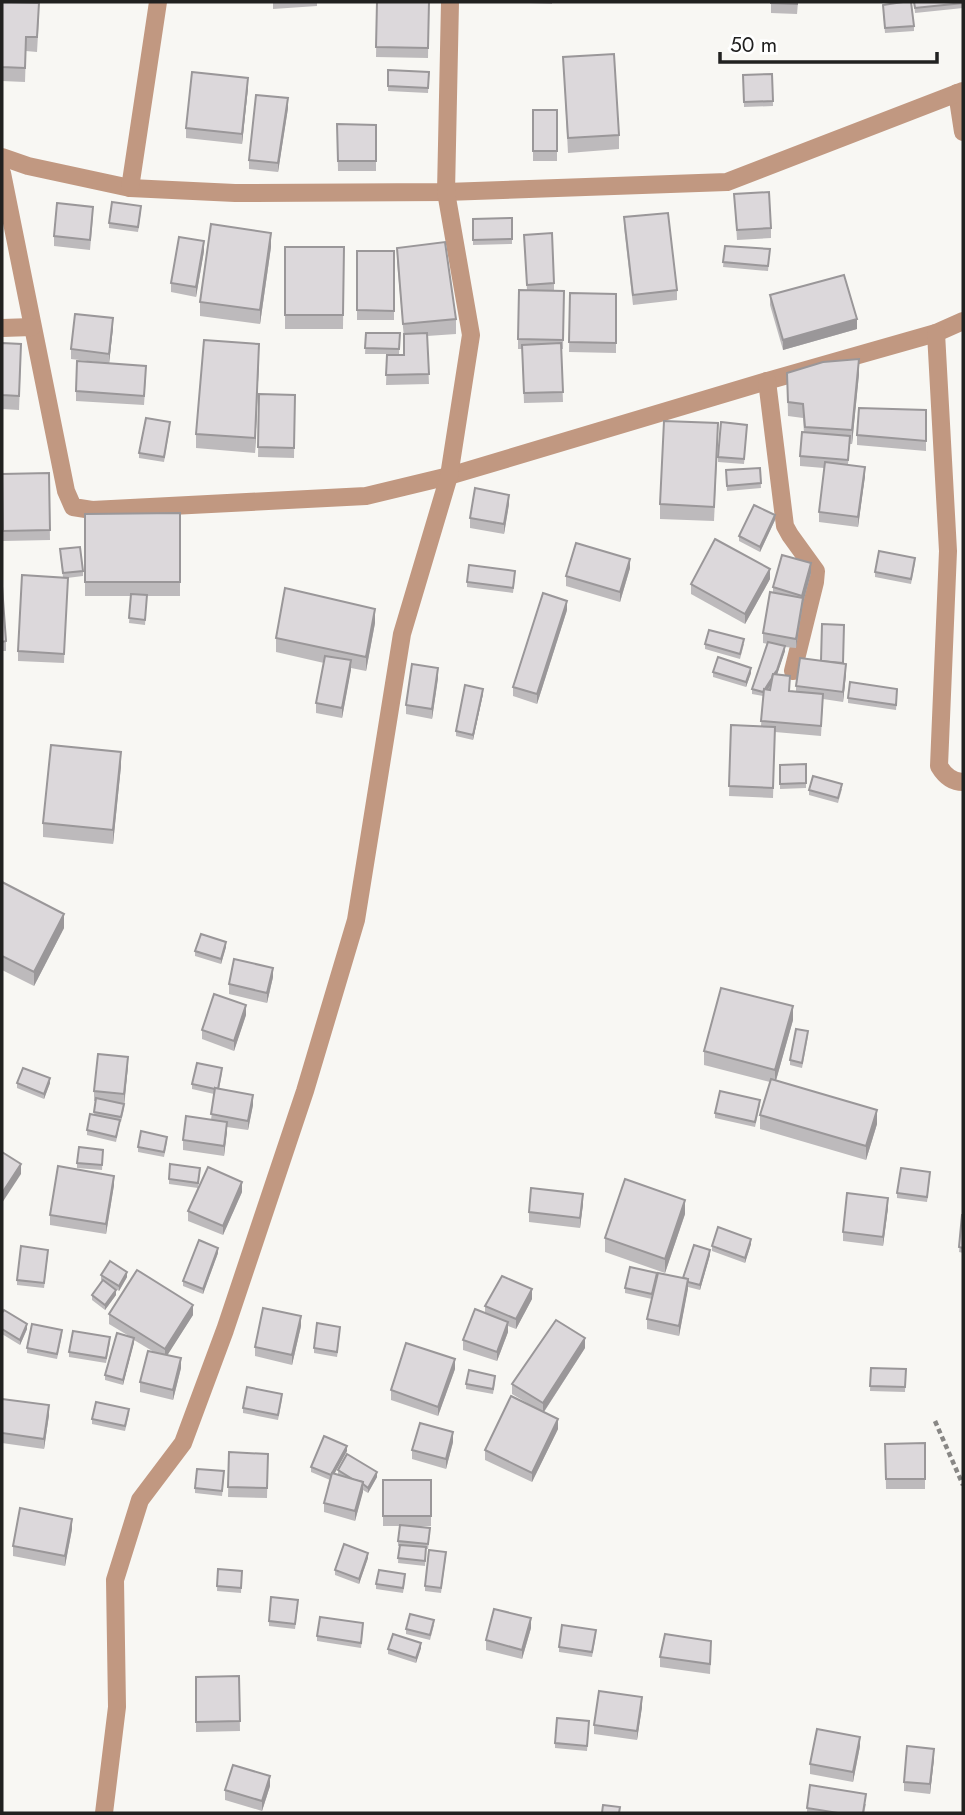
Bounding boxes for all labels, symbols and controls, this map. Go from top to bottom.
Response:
scale bar [720,21,937,65]
text: 50 m [730,30,777,60]

